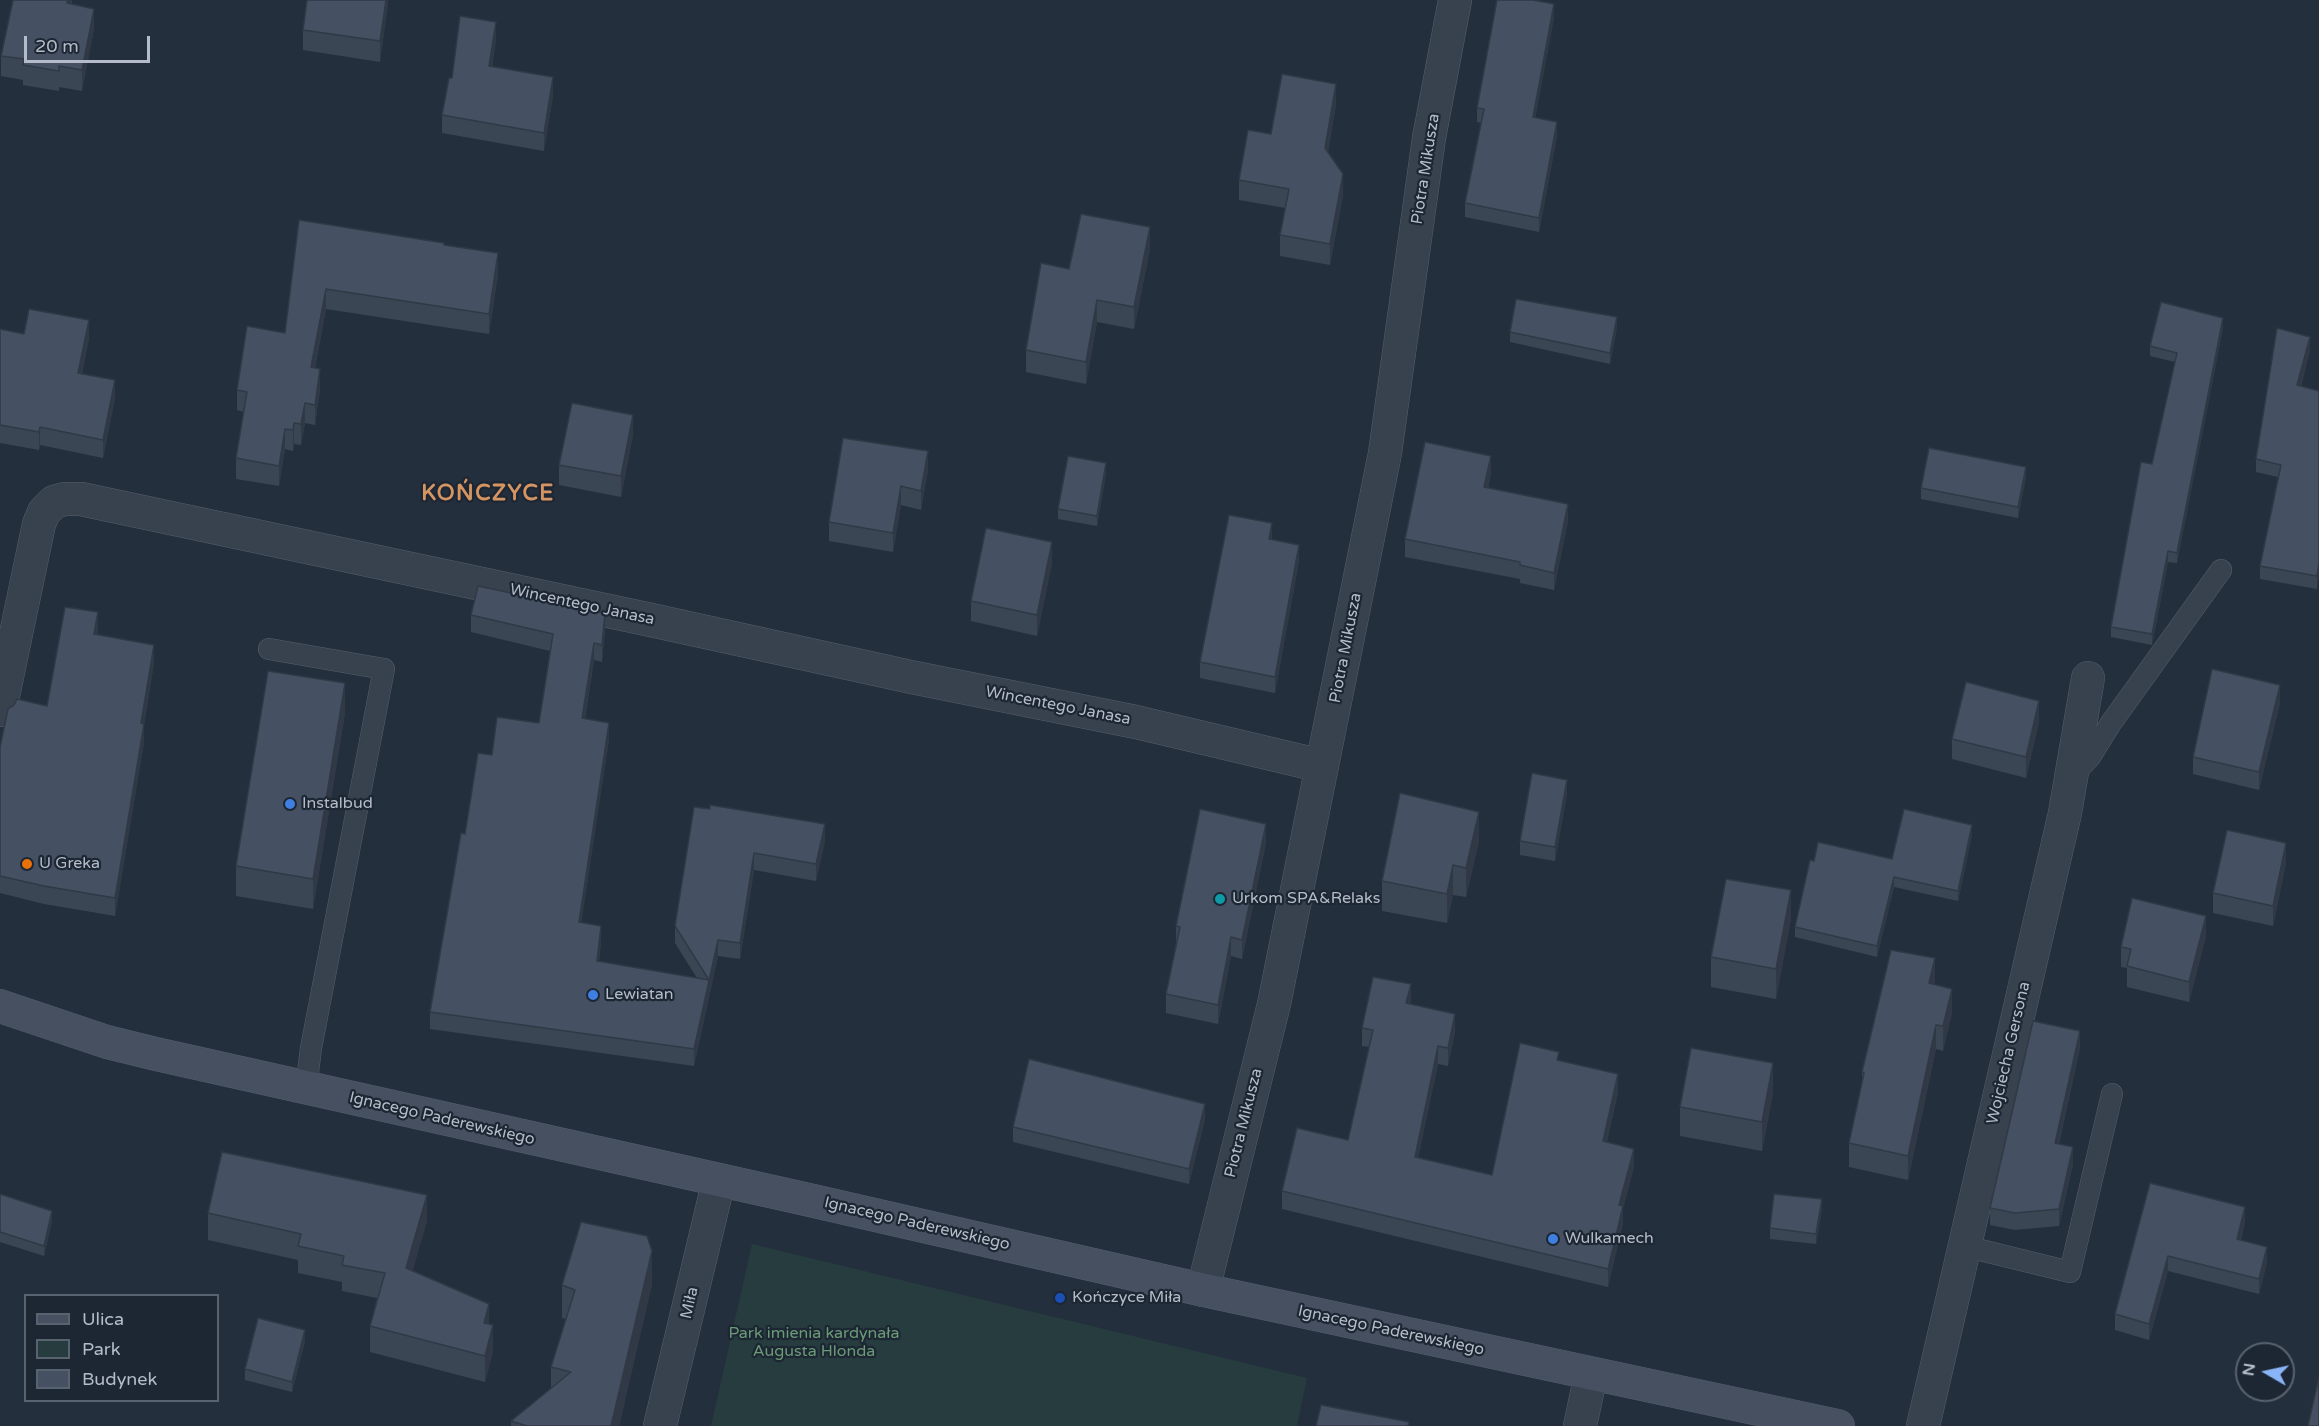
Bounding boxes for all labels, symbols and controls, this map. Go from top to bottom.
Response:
scale bar [27,24,153,62]
text: 20 m [35,35,79,57]
street label: Piotra Mikusza [1408,112,1444,226]
district label: KOŃCZYCE [421,481,555,507]
street label: Wincentego Janasa [508,580,656,630]
street label: Piotra Mikusza [1326,591,1366,705]
street label: Wincentego Janasa [984,682,1132,730]
place label: Instalbud [302,794,373,814]
marker: Instalbud [283,797,297,811]
place label: U Greka [39,854,100,874]
marker: U Greka [20,857,34,871]
place label: Urkom SPA&Relaks [1232,889,1380,909]
marker: Urkom SPA&Relaks [1213,892,1227,906]
street label: Wojciecha Gersona [1983,980,2035,1126]
place label: Lewiatan [605,985,673,1005]
marker: Lewiatan [586,988,600,1002]
street label: Piotra Mikusza [1221,1066,1267,1180]
street label: Ignacego Paderewskiego [347,1088,537,1150]
street label: Ignacego Paderewskiego [822,1193,1012,1255]
place label: Wulkamech [1565,1229,1654,1249]
marker: Wulkamech [1546,1232,1560,1246]
street label: Miła [677,1285,703,1321]
place label: Kończyce Miła [1072,1288,1181,1308]
marker: Kończyce Miła [1053,1291,1067,1305]
legend [24,1294,219,1402]
street label: Ignacego Paderewskiego [1296,1302,1486,1360]
text: Ulica [82,1308,124,1330]
park label: Park imienia kardynała Augusta Hlonda [729,1324,899,1362]
text: Park [82,1338,120,1360]
north arrow [2235,1342,2295,1402]
text: N [2238,1362,2260,1377]
text: Budynek [82,1368,157,1390]

